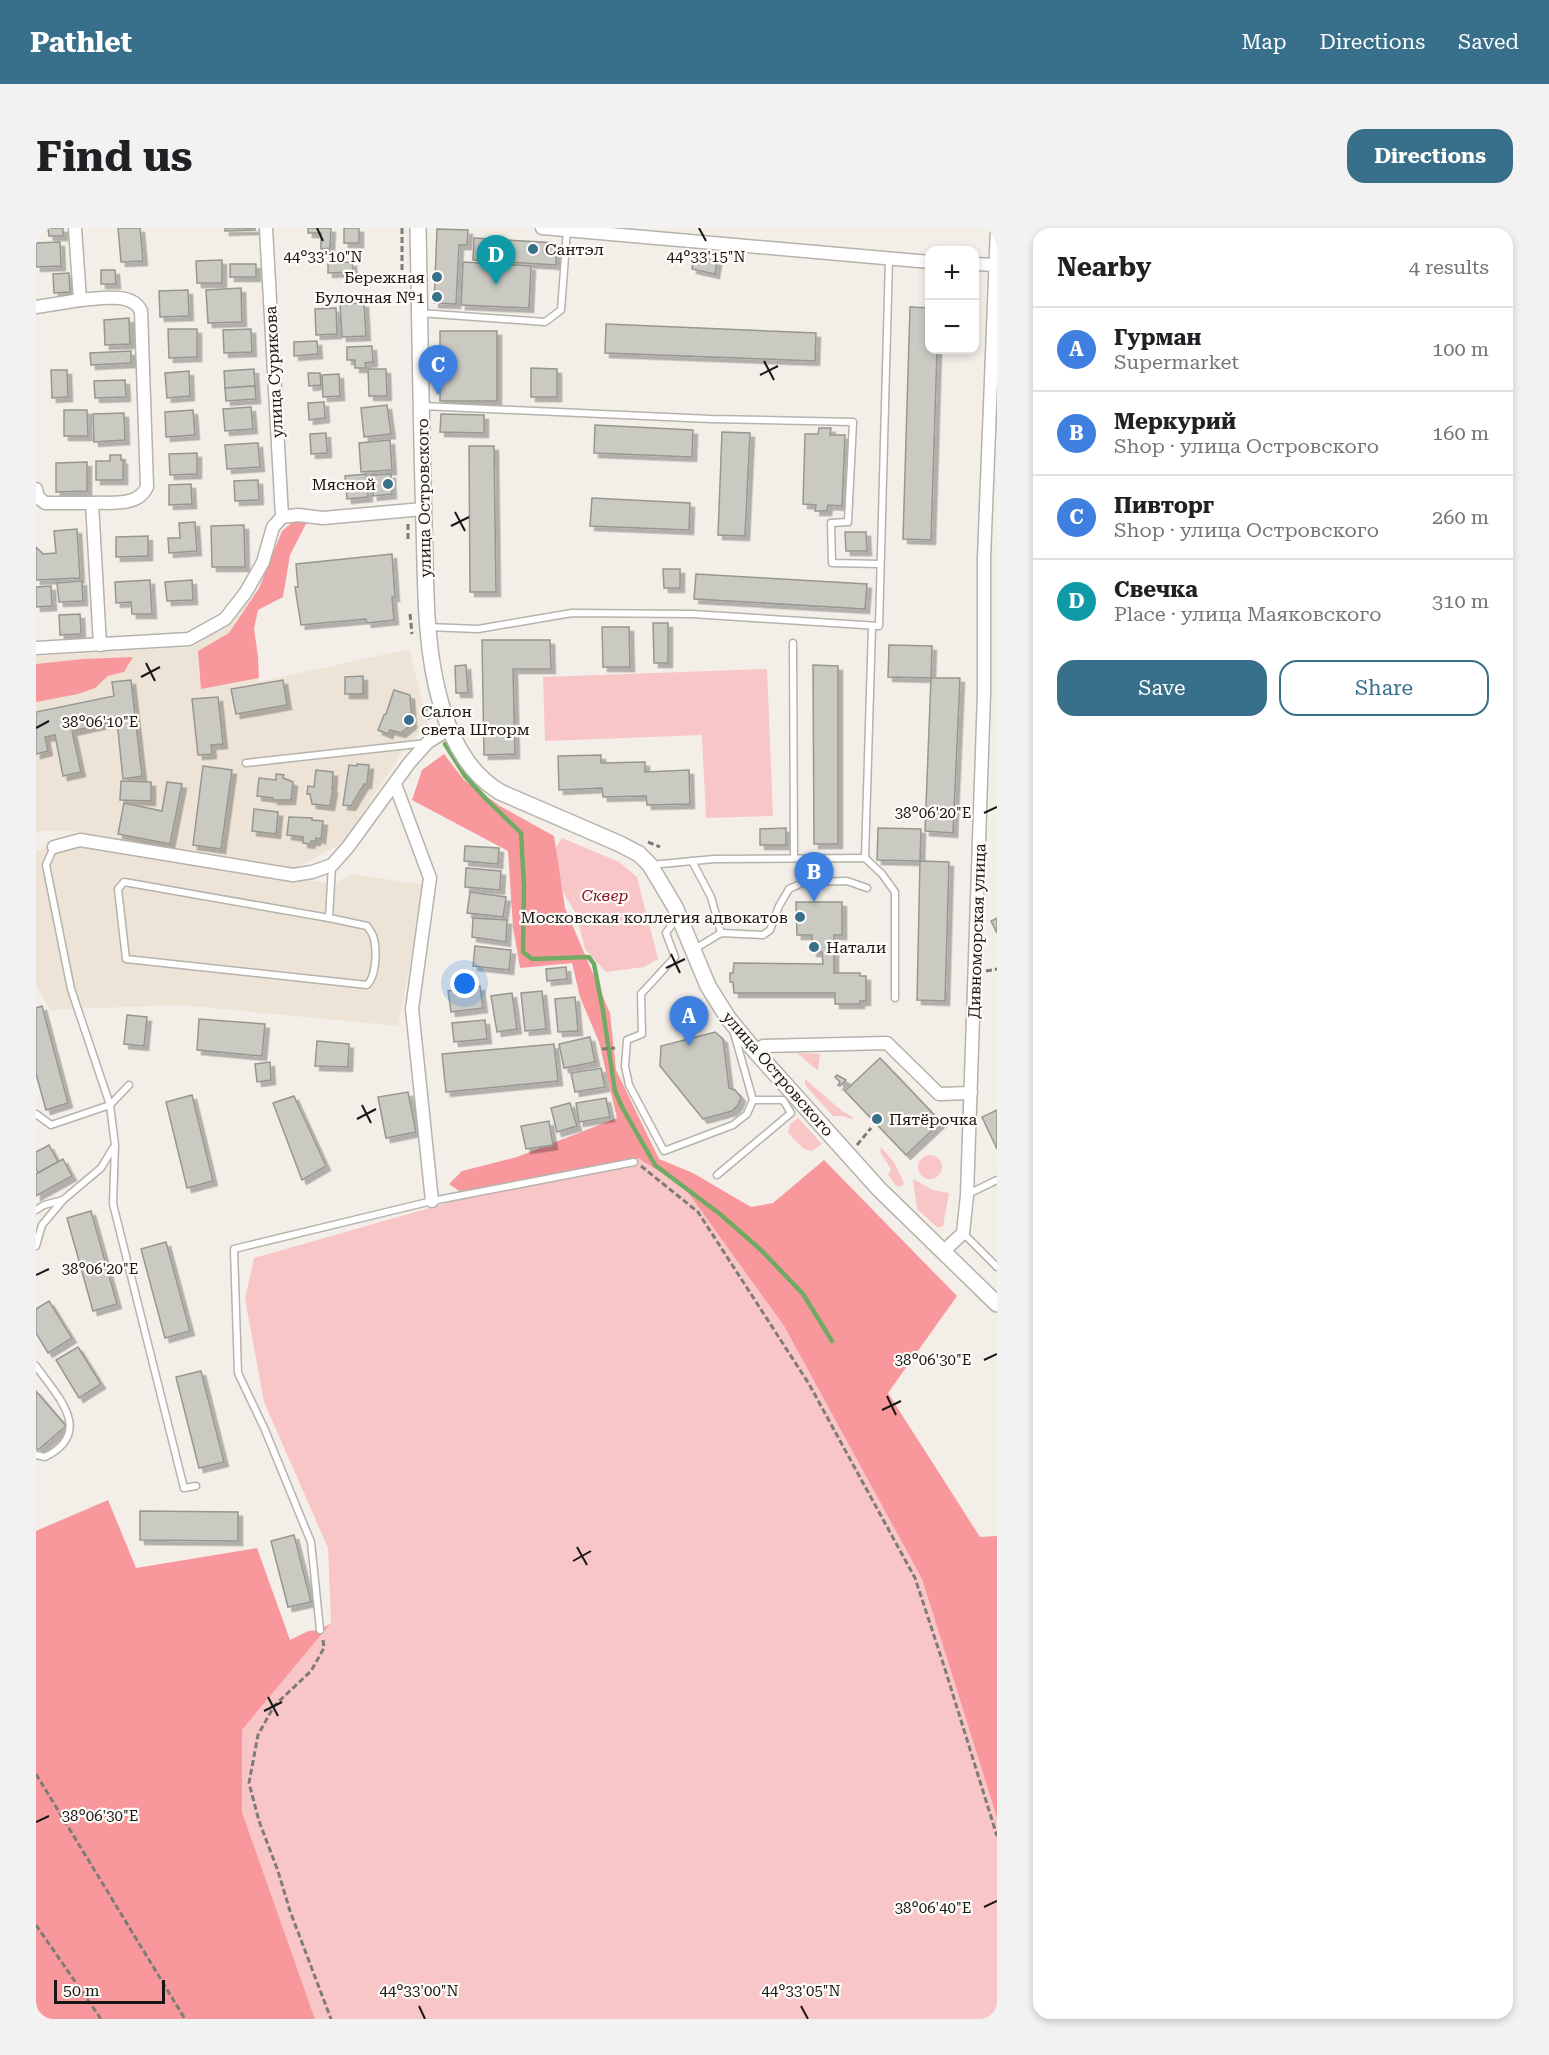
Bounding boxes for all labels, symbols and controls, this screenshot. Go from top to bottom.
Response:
text: Pathlet [30,26,132,59]
text: Map [1242,30,1286,54]
text: Directions [1319,30,1425,54]
text: Saved [1458,30,1519,54]
button: Directions [1347,129,1513,183]
text: Find us [36,132,193,181]
pin: D [476,236,516,285]
place label: Сантэл [545,240,604,259]
marker: Сантэл [526,242,540,256]
map controls [925,246,979,354]
button: + [925,246,979,300]
text: 44°33'10"N [283,248,363,266]
text: 44°33'15"N [666,248,746,266]
text: Nearby [1057,252,1151,282]
text: 4 results [1409,255,1489,279]
place label: Бережная [344,268,425,287]
marker: Бережная [430,270,444,284]
place label: Булочная №1 [315,288,425,307]
marker: Булочная №1 [430,290,444,304]
button: − [925,300,979,354]
street label: улица Сурикова [261,305,287,439]
text: Гурман [1114,325,1201,350]
text: A [1069,337,1084,361]
text: 100 m [1432,337,1489,361]
pin: C [418,346,458,395]
text: Supermarket [1114,350,1239,374]
text: Меркурий [1114,409,1236,434]
street label: улица Островского [413,418,435,578]
text: B [1069,421,1084,445]
text: 160 m [1432,421,1489,445]
text: Shop · улица Островского [1114,434,1379,458]
place label: Мясной [312,475,376,494]
marker: Мясной [381,477,395,491]
text: Пивторг [1114,493,1214,518]
text: C [1070,505,1084,529]
text: 260 m [1432,505,1489,529]
text: Shop · улица Островского [1114,518,1379,542]
text: Свечка [1114,577,1198,602]
text: D [1068,589,1085,613]
text: 310 m [1432,589,1489,613]
text: Place · улица Маяковского [1114,602,1382,626]
button: Save [1057,660,1267,716]
button: Share [1279,660,1489,716]
place label: Салон света Шторм [421,702,530,739]
text: 38°06'10"E [62,713,138,731]
marker: Салон света Шторм [402,713,416,727]
text: 38°06'20"E [895,804,971,822]
street label: Дивноморская улица [964,843,990,1019]
pin: B [794,852,834,902]
park label: Сквер [582,886,629,905]
place label: Московская коллегия адвокатов [521,908,788,927]
marker: Московская коллегия адвокатов [793,910,807,924]
place label: Натали [826,938,887,957]
marker: Натали [807,940,821,954]
your location [450,969,479,998]
pin: A [670,996,708,1046]
street label: улица Островского [719,1008,838,1140]
place label: Пятёрочка [889,1110,977,1129]
marker: Пятёрочка [870,1112,884,1126]
text: 38°06'20"E [62,1260,138,1278]
text: 38°06'30"E [895,1351,971,1369]
text: 38°06'30"E [62,1807,138,1825]
text: 38°06'40"E [895,1899,971,1917]
scale bar [54,1977,165,2004]
text: 50 m [63,1981,100,2000]
text: 44°33'00"N [379,1982,459,2000]
text: 44°33'05"N [761,1982,841,2000]

